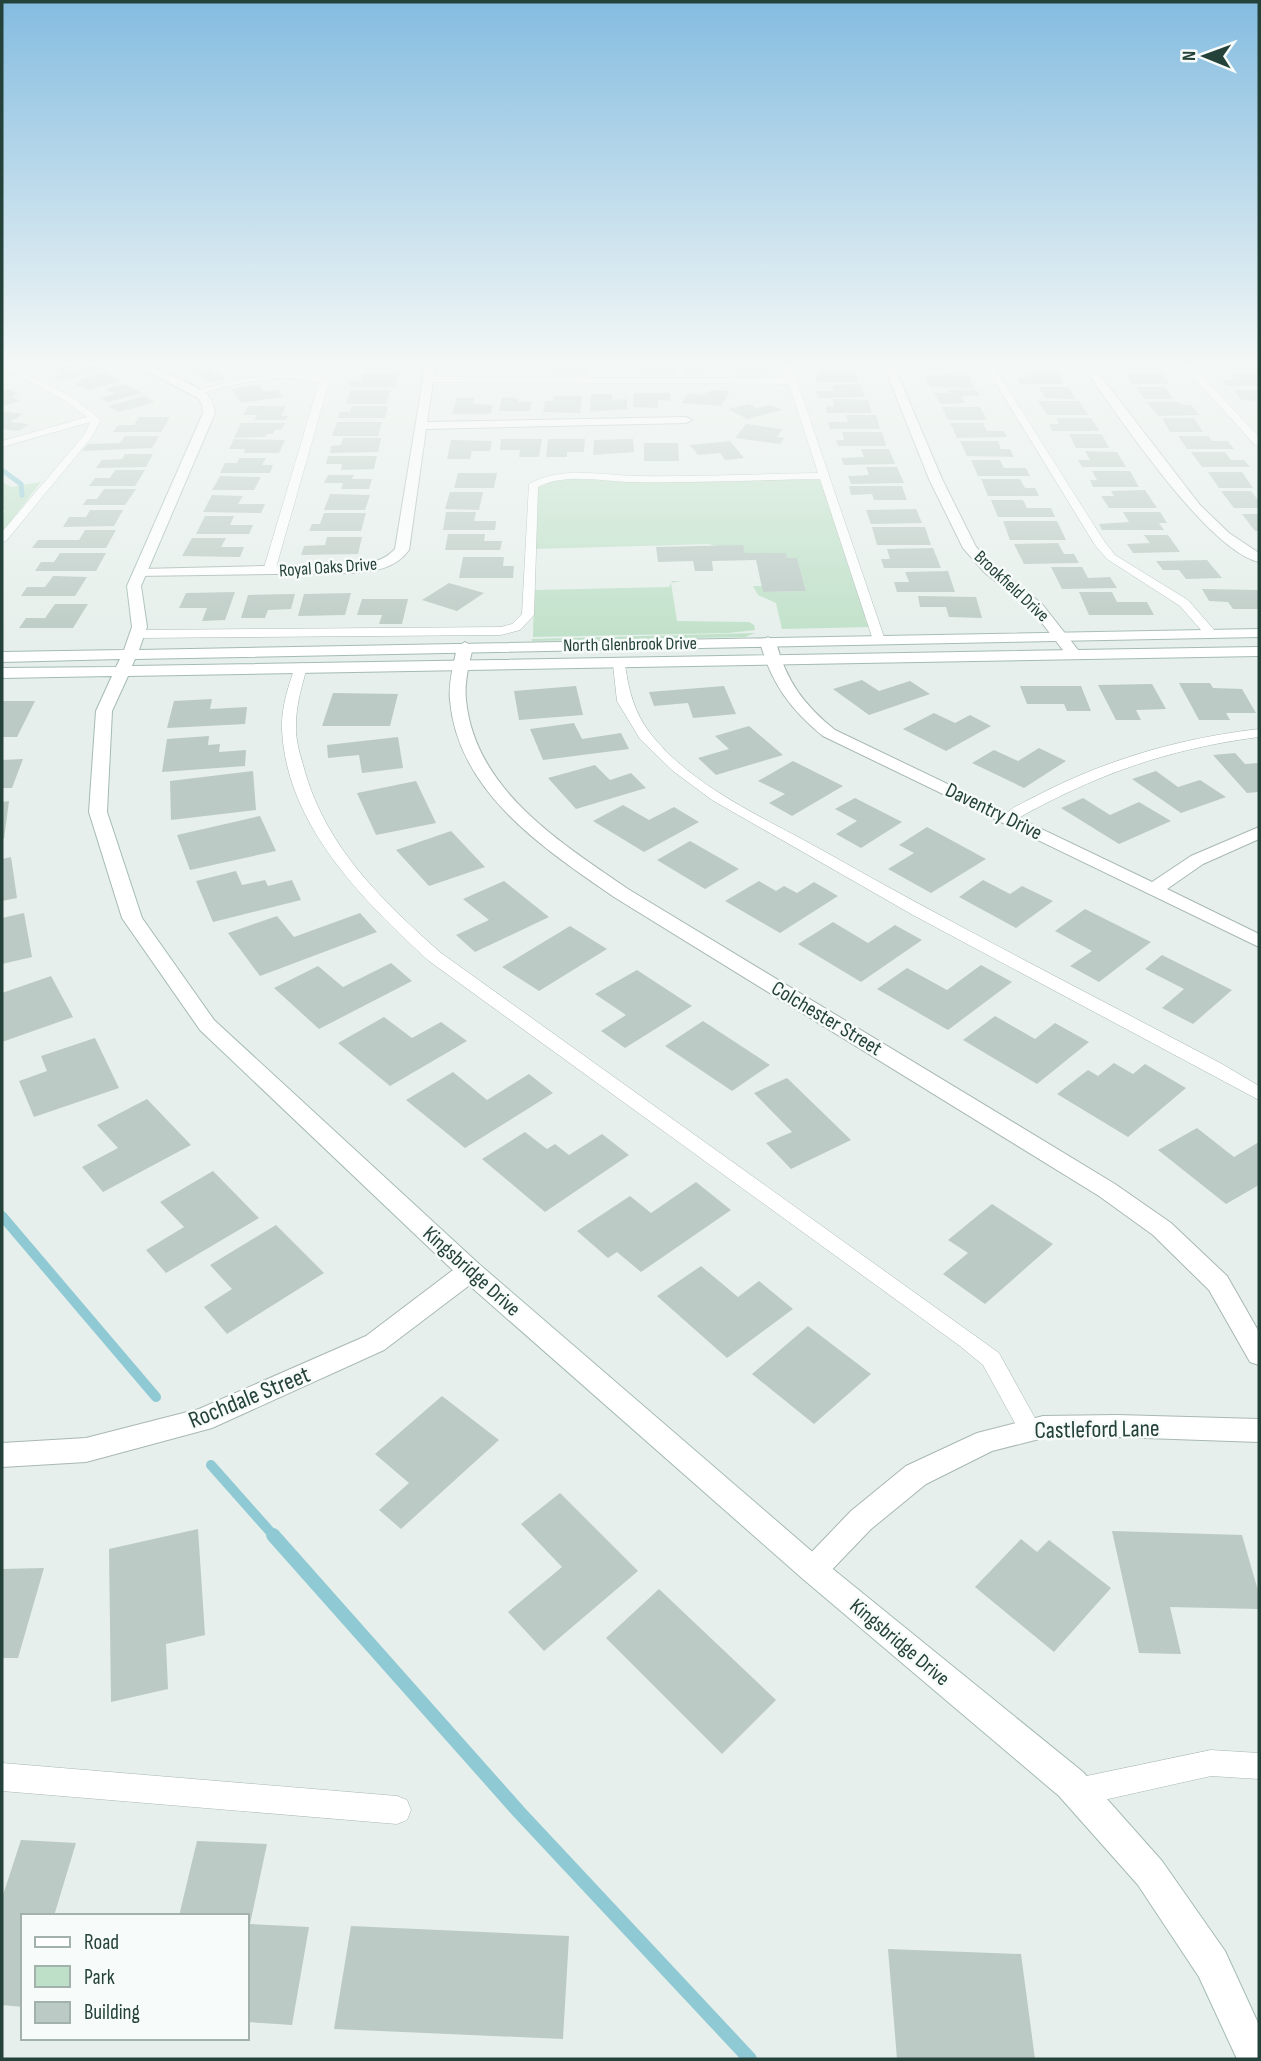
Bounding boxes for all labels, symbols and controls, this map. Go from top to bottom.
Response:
north arrow [1170,21,1240,91]
text: N [1178,50,1201,61]
street label: Brookfield Drive [970,546,1054,626]
street label: Royal Oaks Drive [278,554,378,581]
street label: North Glenbrook Drive [563,633,697,656]
street label: Daventry Drive [941,777,1046,846]
street label: Colchester Street [767,976,886,1061]
street label: Kingsbridge Drive [418,1221,526,1322]
street label: Rochdale Street [184,1360,314,1435]
street label: Castleford Lane [1034,1414,1160,1445]
street label: Kingsbridge Drive [845,1593,955,1691]
legend [21,1914,248,2040]
text: Road [84,1930,119,1955]
text: Park [84,1965,115,1990]
text: Building [84,2000,140,2025]

